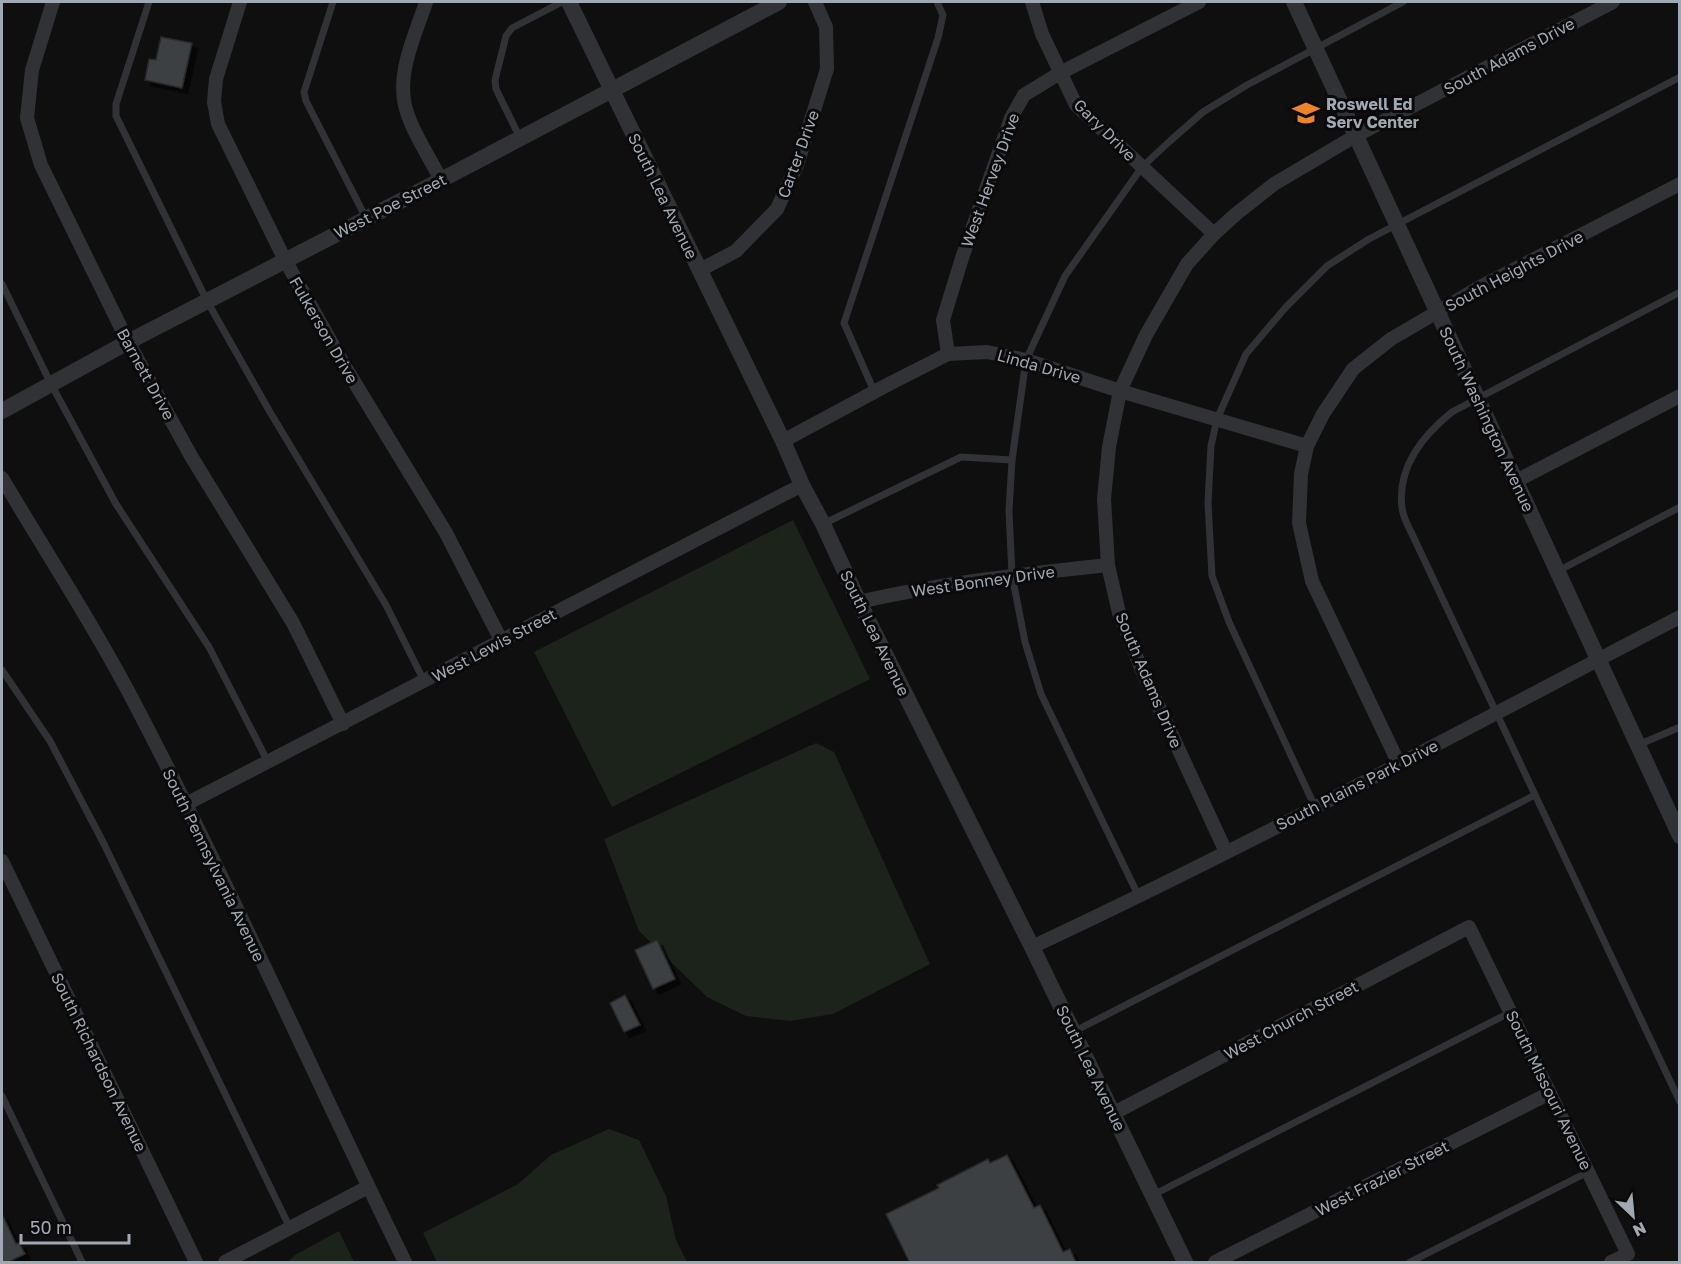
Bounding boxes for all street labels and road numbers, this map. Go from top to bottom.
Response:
street label: South Adams Drive [1440,13,1578,99]
street label: Gary Drive [1070,95,1140,165]
street label: Carter Drive [773,107,823,201]
street label: West Hervey Drive [956,110,1024,250]
street label: South Lea Avenue [624,130,702,262]
street label: West Poe Street [330,169,450,243]
street label: South Heights Drive [1442,226,1586,316]
street label: Fulkerson Drive [285,273,363,387]
street label: South Washington Avenue [1435,323,1539,515]
street label: Barnett Drive [113,325,179,423]
street label: Linda Drive [995,345,1083,387]
street label: West Bonney Drive [910,561,1056,601]
street label: South Lea Avenue [836,567,914,699]
street label: West Lewis Street [428,604,560,686]
street label: South Adams Drive [1111,609,1187,751]
street label: South Plains Park Drive [1273,735,1441,835]
street label: South Pennsylvania Avenue [158,765,270,965]
street label: South Richardson Avenue [47,969,151,1155]
street label: West Church Street [1220,976,1362,1064]
street label: South Lea Avenue [1052,1002,1130,1134]
street label: South Missouri Avenue [1502,1007,1596,1173]
street label: West Frazier Street [1312,1136,1452,1220]

